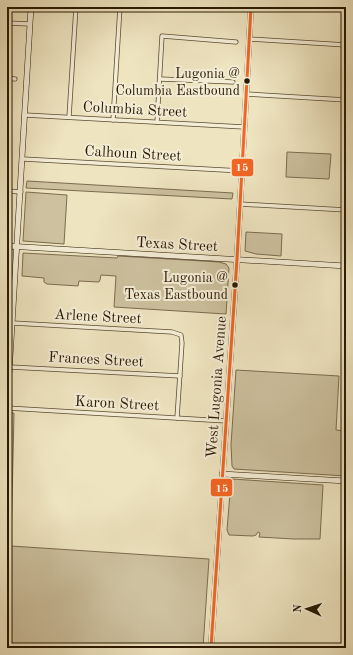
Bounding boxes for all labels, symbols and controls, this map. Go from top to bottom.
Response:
place label: Lugonia @ Columbia Eastbound [116,67,240,98]
marker: Lugonia @ Columbia Eastbound [242,76,252,86]
street label: Columbia Street [82,100,188,121]
street label: Calhoun Street [84,144,182,165]
line badge: 15 [231,158,254,177]
text: 15 [236,163,248,174]
street label: Texas Street [135,236,218,255]
place label: Lugonia @ Texas Eastbound [124,271,228,302]
marker: Lugonia @ Texas Eastbound [230,280,240,290]
street label: Arlene Street [54,308,142,327]
street label: West Lugonia Avenue [205,315,230,459]
street label: Frances Street [48,351,144,370]
street label: Karon Street [74,395,159,414]
line badge: 15 [210,478,233,497]
text: 15 [216,484,228,495]
north arrow [287,589,327,629]
text: N [293,603,304,613]

